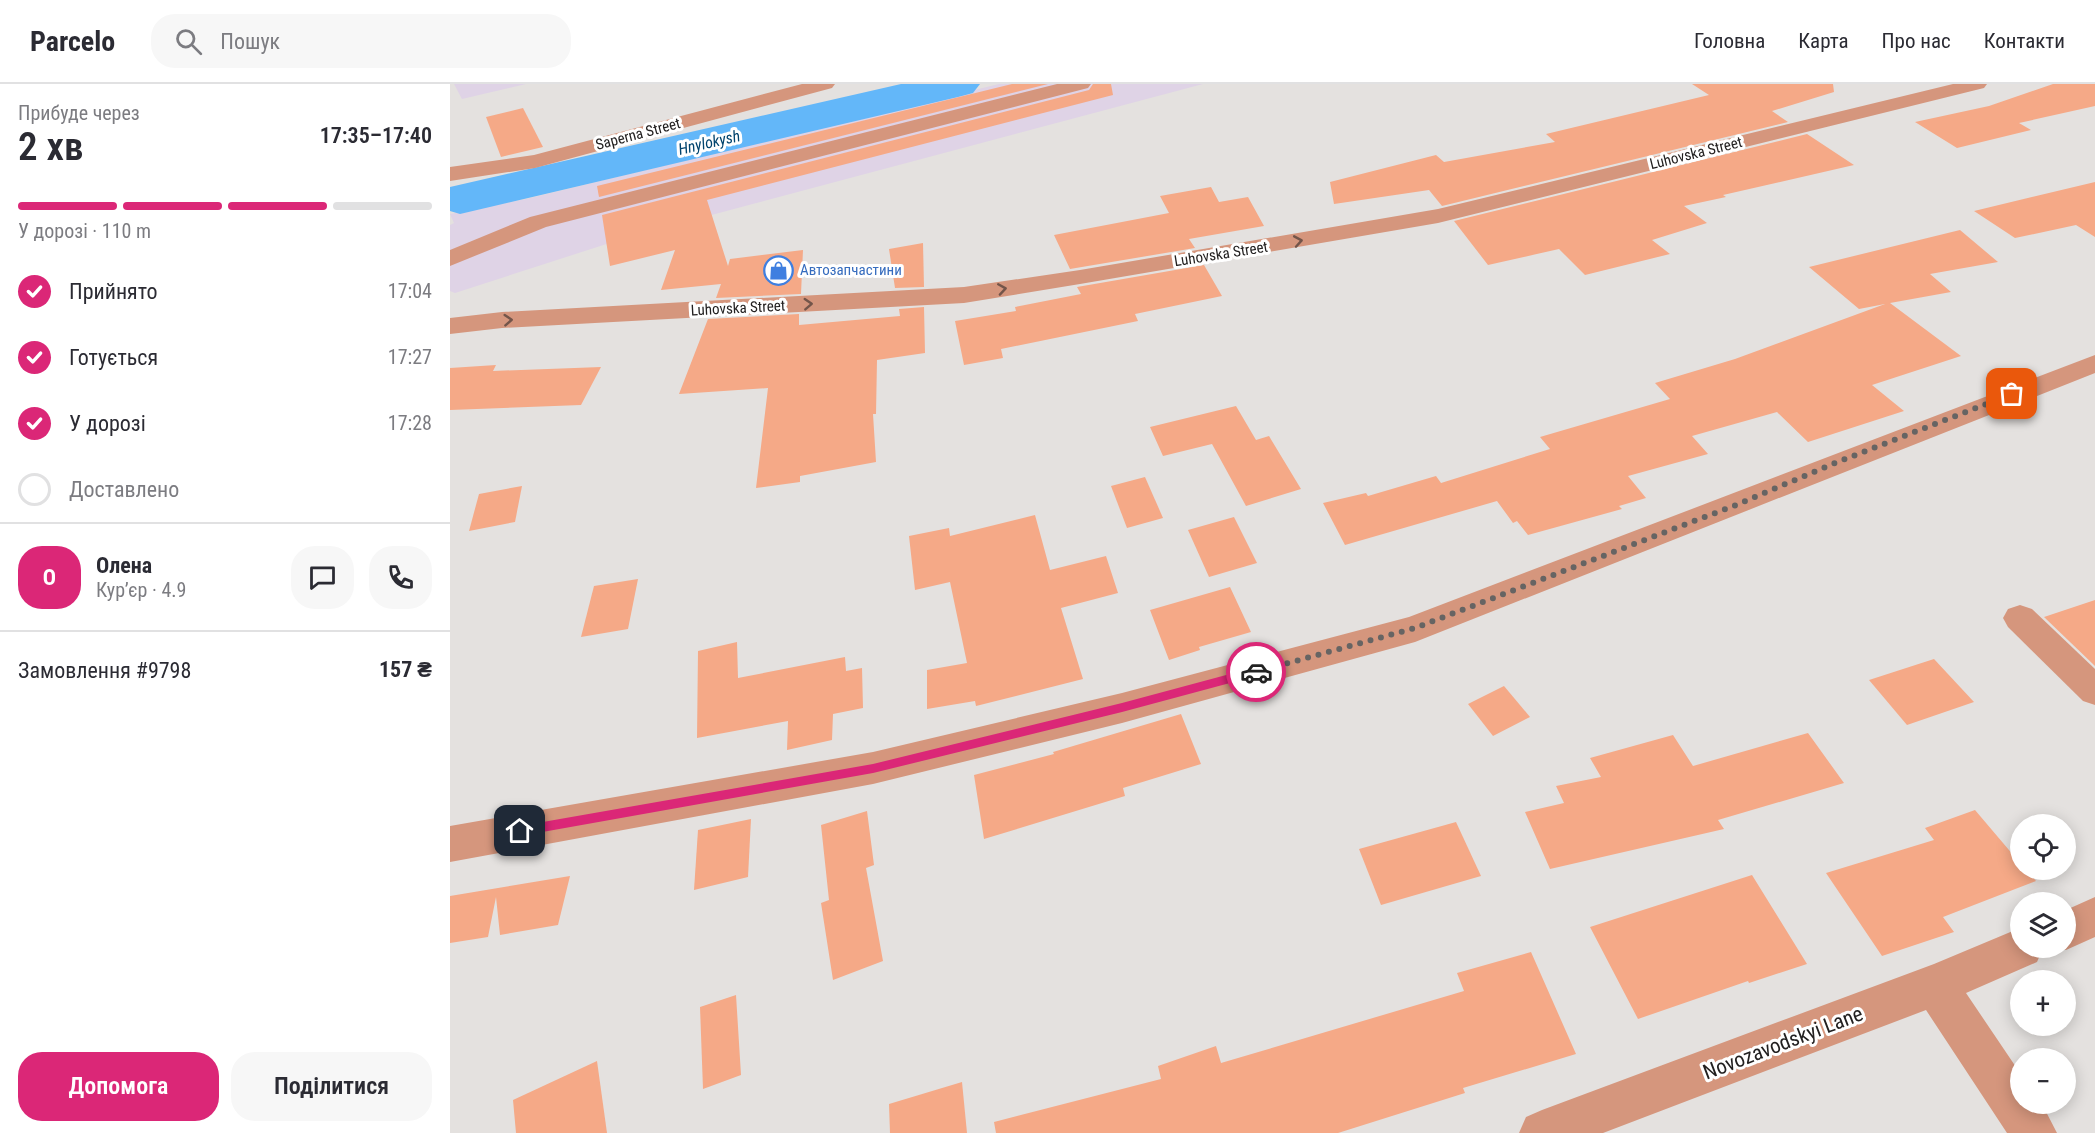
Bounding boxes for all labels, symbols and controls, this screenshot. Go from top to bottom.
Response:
search box [151,14,571,68]
text: Parcelo [30,25,115,58]
icon: search [172,25,205,58]
text: Пошук [220,29,280,54]
text: Головна [1694,29,1765,53]
text: Карта [1798,29,1849,53]
text: Про нас [1882,29,1951,53]
text: Контакти [1984,29,2065,53]
text: Прибуде через [18,101,140,125]
street label: Saperna Street [594,114,682,154]
text: 17:35–17:40 [320,123,432,148]
text: 2 хв [18,124,84,170]
water label: Hnylokysh [676,126,742,159]
street label: Luhovska Street [1648,133,1744,173]
text: У дорозі · 110 m [18,219,151,243]
one-way arrow [1293,236,1303,248]
street label: Luhovska Street [1173,238,1269,270]
shop icon: Автозапчастини [763,254,795,286]
place label: Автозапчастини [800,261,902,279]
icon: check [18,275,51,308]
text: Прийнято [69,279,158,304]
text: 17:04 [388,279,432,303]
one-way arrow [997,284,1007,296]
street label: Luhovska Street [690,297,786,319]
one-way arrow [803,298,812,311]
one-way arrow [504,314,513,327]
icon: check [18,341,51,374]
text: Готується [69,345,158,370]
text: 17:27 [388,345,432,369]
pin [1986,368,2037,419]
icon: bag [1995,377,2028,410]
icon: check [18,407,51,440]
text: У дорозі [69,411,146,436]
text: 17:28 [388,411,432,435]
text: Доставлено [69,477,179,502]
button: chat [291,546,354,609]
button: phone [369,546,432,609]
text: Олена [96,553,152,578]
text: О [43,565,56,590]
text: Кур’єр · 4.9 [96,578,186,602]
courier [1226,642,1286,702]
icon: car [1240,656,1273,689]
text: 157 ₴ [379,657,432,682]
text: Замовлення #9798 [18,658,191,683]
pin [494,805,545,856]
icon: home [503,814,536,847]
map controls [2010,814,2076,1114]
button: locate [2010,814,2076,880]
button: layers [2010,892,2076,958]
button: + [2010,970,2076,1036]
street label: Novozavodskyi Lane [1700,1001,1866,1084]
button: − [2010,1048,2076,1114]
button: Допомога [18,1052,219,1121]
button: Поділитися [231,1052,432,1121]

